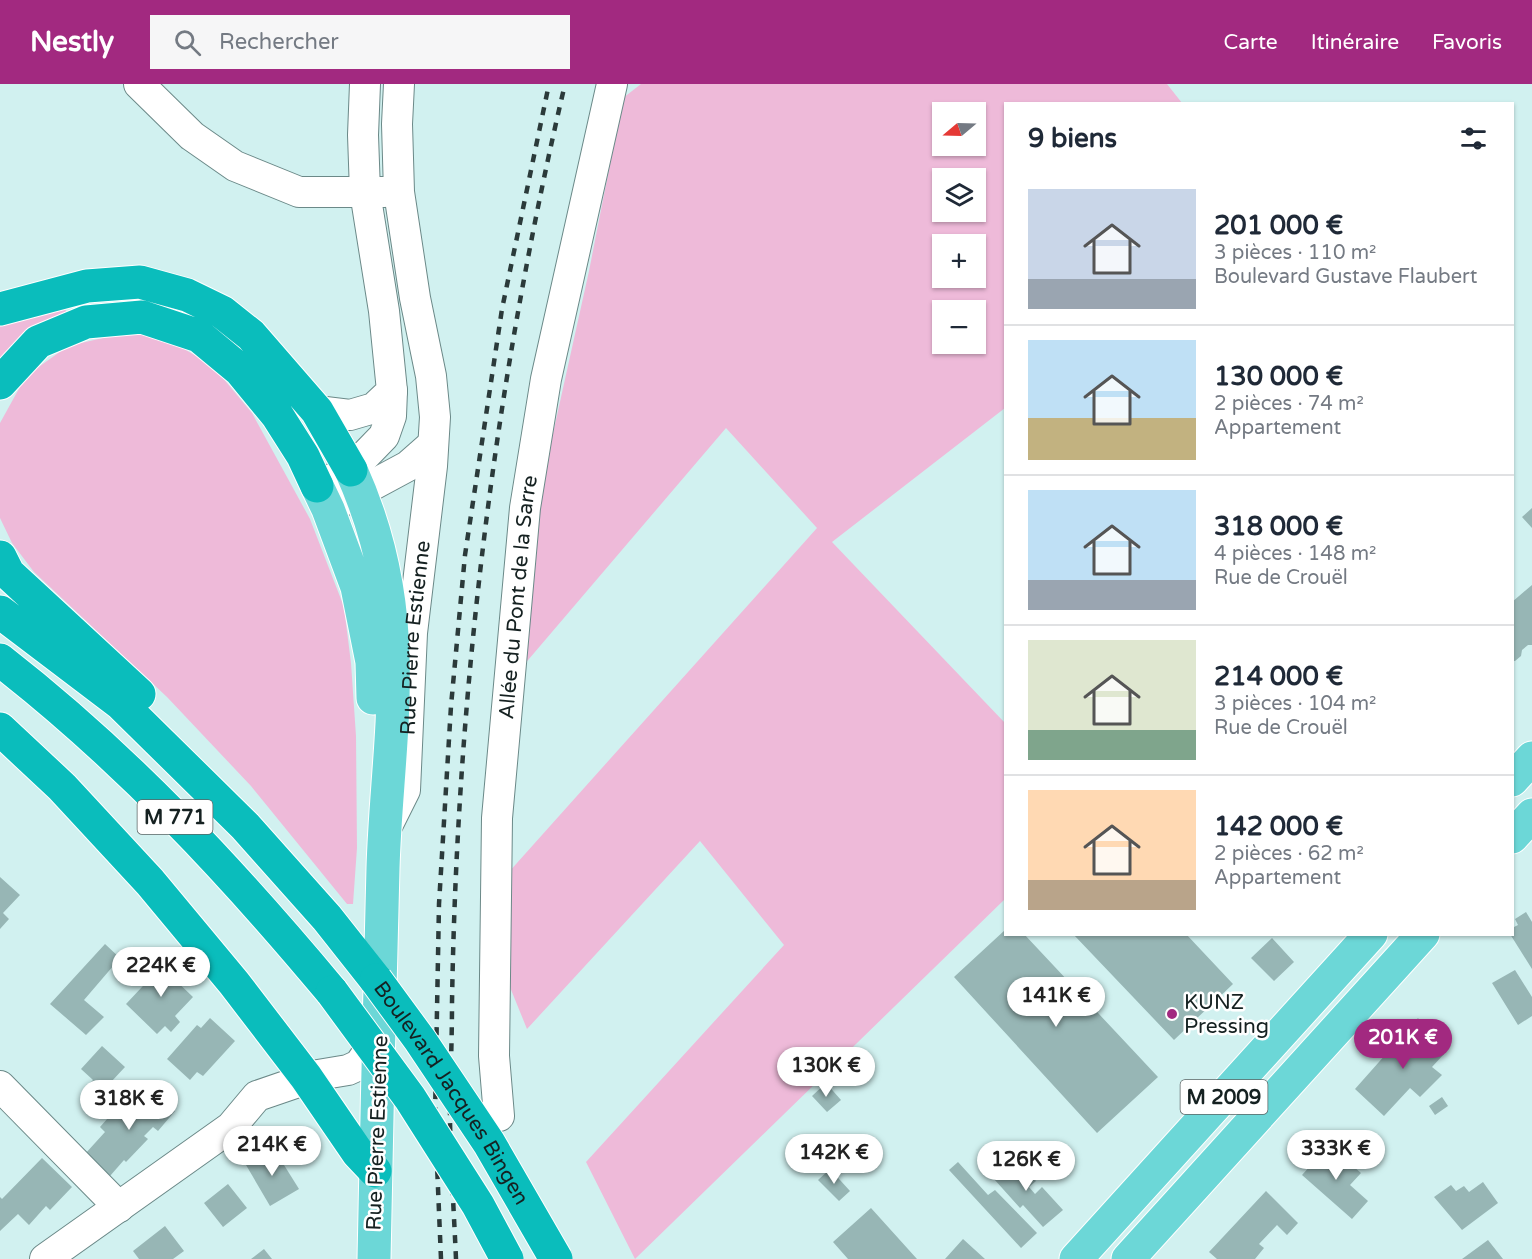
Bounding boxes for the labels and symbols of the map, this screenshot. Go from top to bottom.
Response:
north arrow [932,102,986,156]
street label: Allée du Pont de la Sarre [494,473,543,720]
street label: Rue Pierre Estienne [395,539,436,736]
road number: M 771 [138,800,213,834]
pin: 224K € [112,947,210,998]
street label: Boulevard Jacques Bingen [368,977,534,1209]
pin: 141K € [1007,977,1105,1028]
place label: KUNZ Pressing [1184,990,1269,1039]
marker: KUNZ Pressing [1165,1007,1179,1021]
pin: 201K € [1354,1019,1452,1070]
street label: Rue Pierre Estienne [362,1035,393,1231]
pin: 130K € [777,1047,875,1098]
pin: 318K € [80,1080,178,1131]
road number: M 2009 [1180,1080,1268,1114]
pin: 214K € [223,1126,321,1177]
pin: 333K € [1287,1130,1385,1181]
pin: 142K € [785,1134,883,1185]
pin: 126K € [977,1141,1075,1192]

